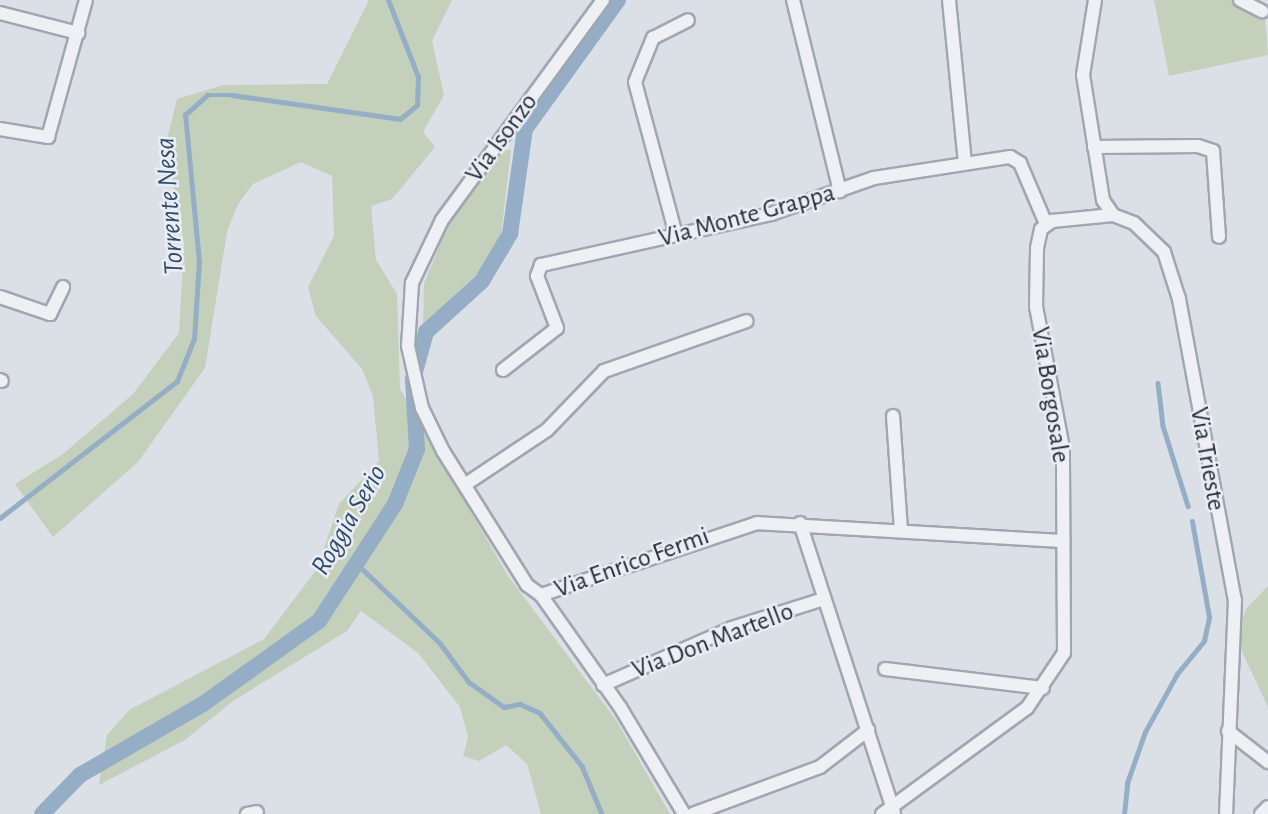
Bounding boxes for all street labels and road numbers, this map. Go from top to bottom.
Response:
street label: Via Isonzo [459,87,545,189]
street label: Via Monte Grappa [656,177,838,255]
street label: Via Borgosale [1024,325,1076,465]
street label: Via Trieste [1183,405,1231,513]
street label: Via Enrico Fermi [550,521,714,605]
street label: Via Don Martello [628,596,798,686]

